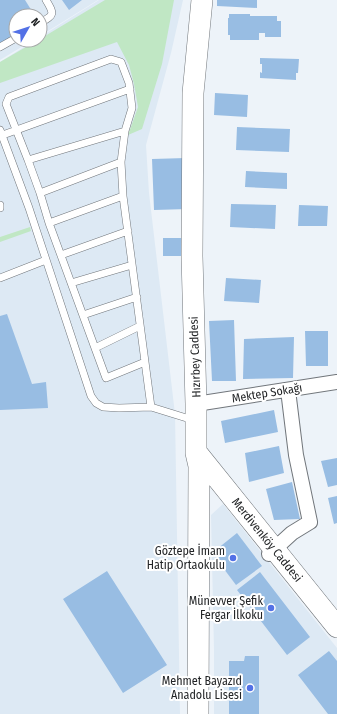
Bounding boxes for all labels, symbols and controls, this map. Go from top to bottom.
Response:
north arrow [8,8,48,48]
text: N [28,15,43,29]
street label: Hızırbey Caddesi [187,316,203,398]
street label: Mektep Sokağı [231,381,303,405]
street label: Merdivenköy Caddesi [229,495,305,585]
place label: Göztepe İmam Hatip Ortaokulu [147,543,225,572]
marker: Göztepe İmam Hatip Ortaokulu [228,553,238,563]
place label: Münevver Şefik Fergar İlkoku [189,594,263,622]
marker: Münevver Şefik Fergar İlkoku [266,603,276,613]
place label: Mehmet Bayazıd Anadolu Lisesi [162,674,242,702]
marker: Mehmet Bayazıd Anadolu Lisesi [245,683,255,693]

